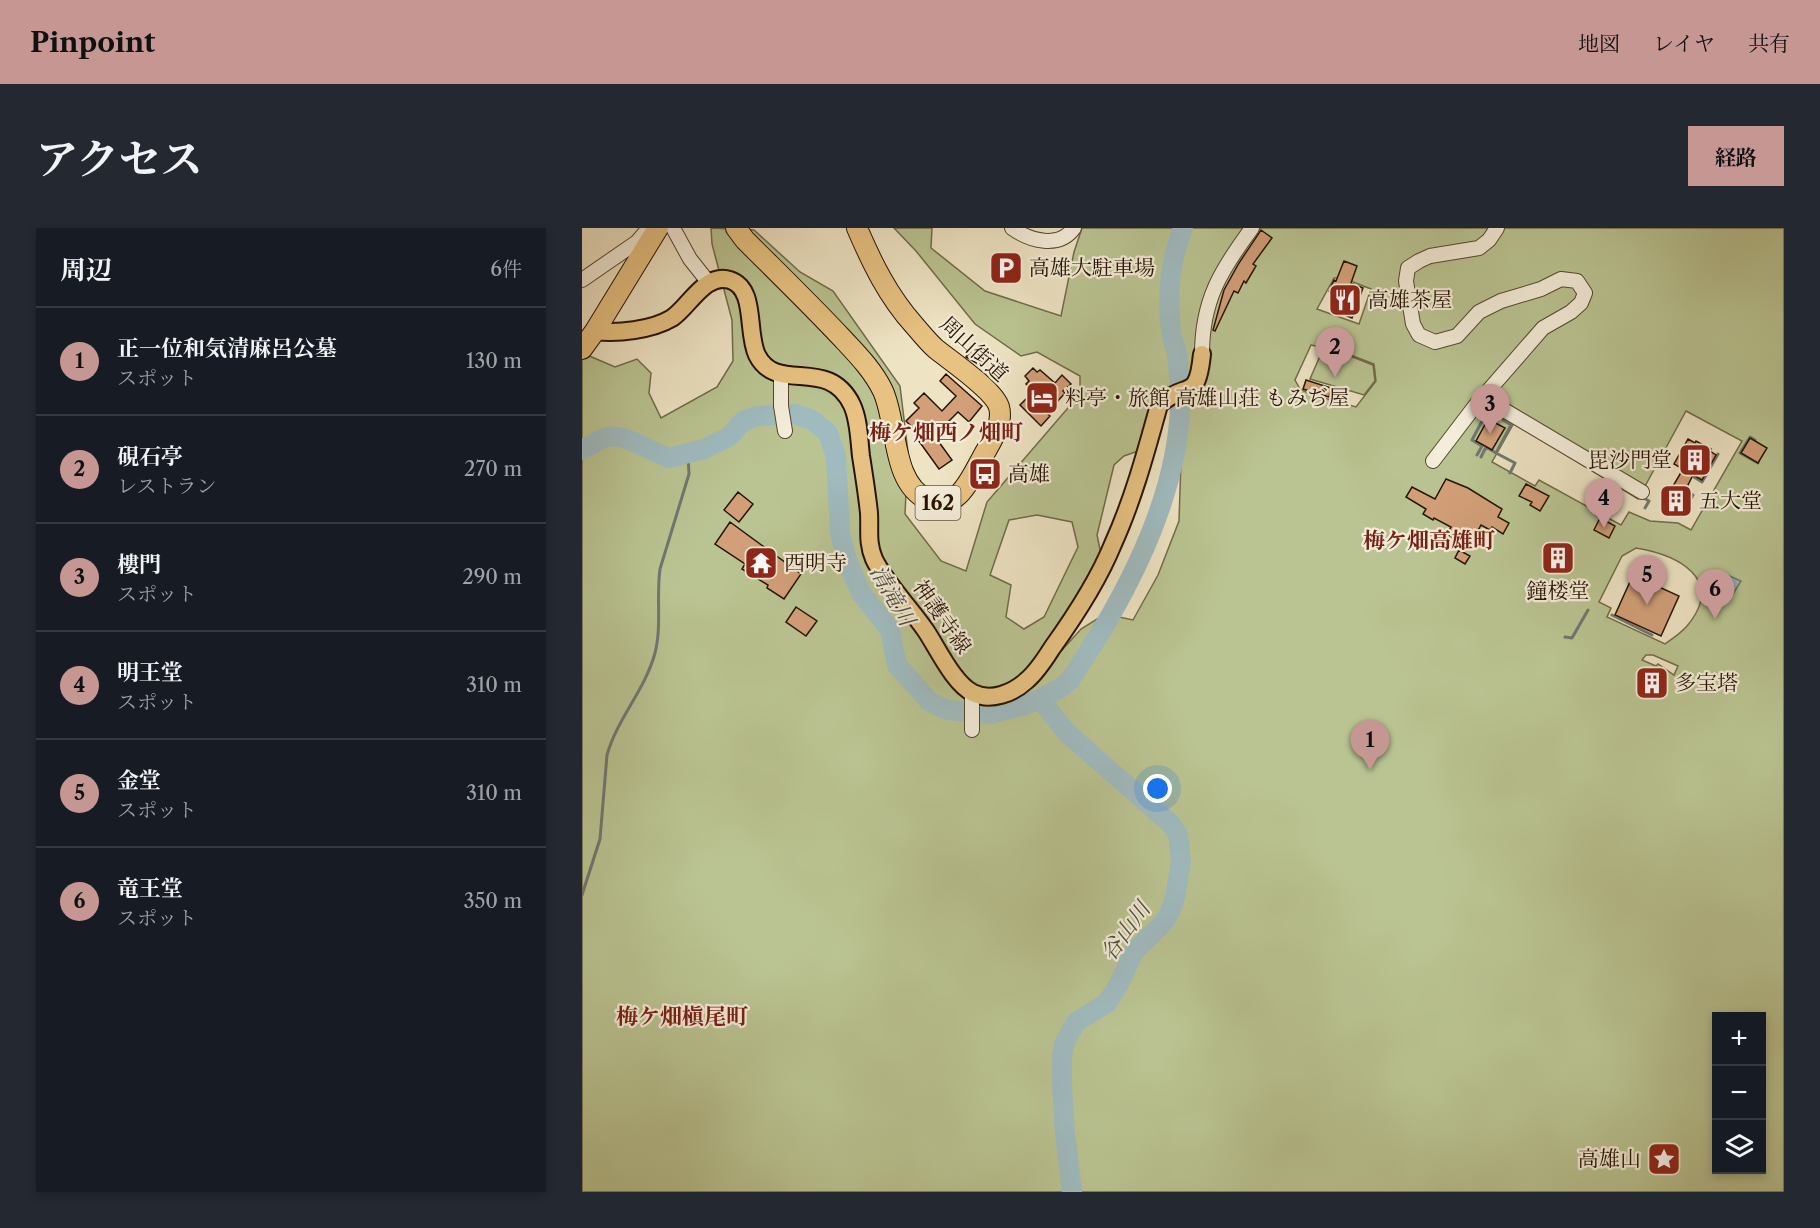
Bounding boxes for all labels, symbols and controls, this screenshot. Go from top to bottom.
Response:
text: Pinpoint [30,25,155,59]
text: 地図 [1578,31,1620,56]
text: レイヤ [1653,31,1715,56]
text: 共有 [1748,31,1790,56]
button: 経路 [1688,126,1784,186]
text: アクセス [36,133,203,185]
parking icon: 高雄大駐車場 [988,250,1024,286]
text: 周辺 [60,254,112,286]
place label: 高雄大駐車場 [1029,255,1155,280]
text: 6件 [490,257,522,281]
restaurant icon: 高雄茶屋 [1327,282,1363,318]
place label: 高雄茶屋 [1368,287,1452,312]
street label: 周山街道 [935,311,1014,386]
pin: 2 [1316,328,1354,377]
text: 正一位和気清麻呂公墓 [117,335,337,362]
text: 1 [75,349,84,373]
text: 130 m [466,349,522,373]
text: スポット [117,366,197,390]
hotel icon: 料亭・旅館 高雄山荘 もみぢ屋 [1024,380,1060,416]
pin: 3 [1470,384,1510,434]
place label: 料亭・旅館 高雄山荘 もみぢ屋 [1065,385,1349,410]
district label: 梅ケ畑西ノ畑町 [869,419,1023,446]
building icon: 毘沙門堂 [1677,442,1713,478]
text: 硯石亭 [117,443,183,470]
place label: 毘沙門堂 [1588,447,1672,472]
bus stop icon: 高雄 [967,456,1003,492]
text: 2 [74,457,85,481]
text: 270 m [464,457,522,481]
place label: 高雄 [1008,461,1050,486]
text: レストラン [117,474,216,498]
pin: 4 [1584,478,1624,528]
building icon: 五大堂 [1658,483,1694,519]
road number: 162 [916,486,960,520]
place label: 五大堂 [1699,488,1762,513]
district label: 梅ケ畑高雄町 [1363,527,1495,554]
building icon: 鐘楼堂 [1540,540,1576,576]
temple icon: 西明寺 [743,545,779,581]
place label: 西明寺 [784,550,847,575]
text: 樓門 [117,551,161,578]
pin: 5 [1628,556,1666,605]
water label: 清滝川 [864,560,922,632]
text: 3 [74,565,85,589]
text: 290 m [462,565,522,589]
pin: 6 [1696,570,1734,619]
street label: 神護寺線 [908,575,977,658]
place label: 鐘楼堂 [1527,578,1590,603]
text: スポット [117,582,197,606]
text: 明王堂 [117,659,183,686]
building icon: 多宝塔 [1634,665,1670,701]
place label: 多宝塔 [1675,670,1738,695]
text: 4 [74,673,85,697]
text: 310 m [466,673,522,697]
text: スポット [117,690,197,714]
pin: 1 [1350,720,1390,770]
text: 金堂 [117,767,161,794]
your location [1143,774,1172,803]
text: 5 [74,781,85,805]
text: 310 m [466,781,522,805]
text: スポット [117,798,197,822]
text: 竜王堂 [117,875,183,902]
text: 6 [74,889,85,913]
text: 350 m [464,889,522,913]
water label: 谷山川 [1095,895,1157,966]
text: スポット [117,906,197,930]
district label: 梅ケ畑槇尾町 [616,1003,748,1030]
map controls [1712,1012,1766,1174]
button: + [1712,1012,1766,1066]
button: − [1712,1066,1766,1120]
button: layers [1712,1120,1766,1174]
place icon: 高雄山 [1646,1141,1682,1177]
place label: 高雄山 [1578,1146,1641,1171]

